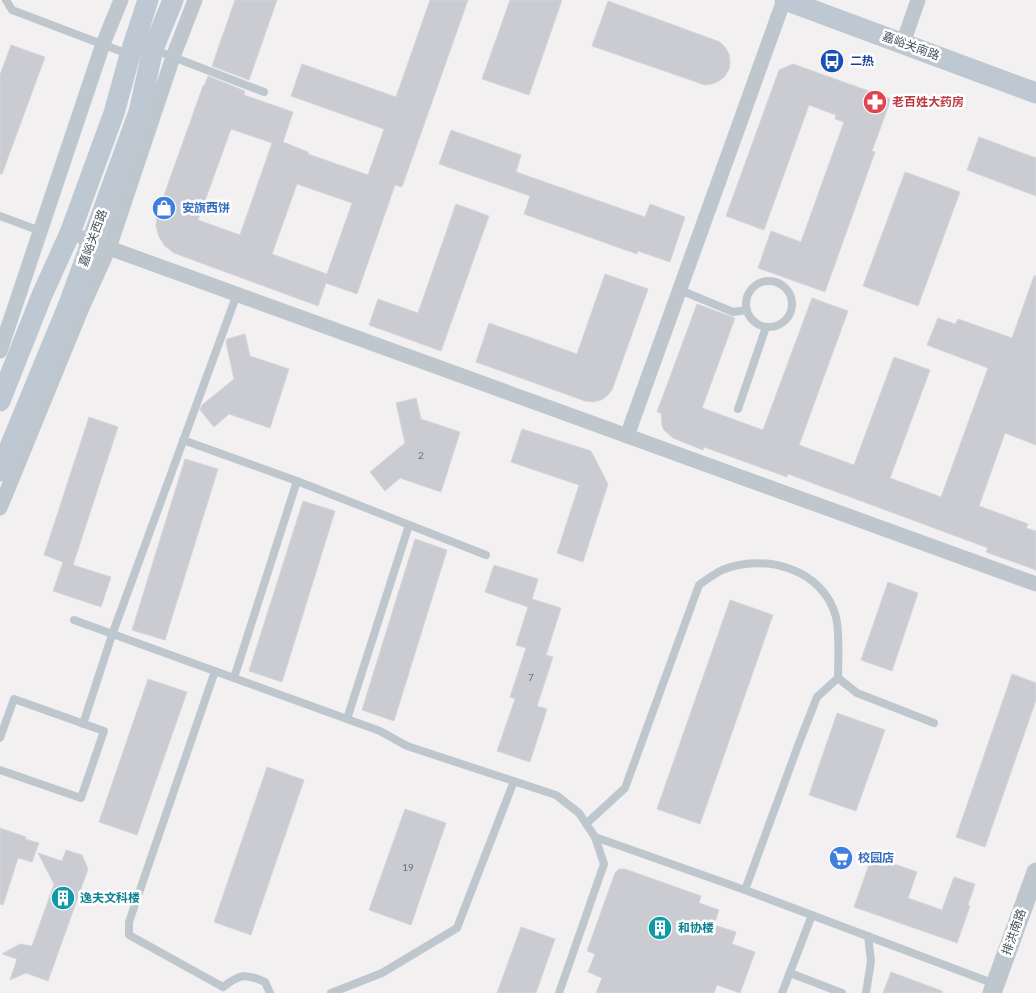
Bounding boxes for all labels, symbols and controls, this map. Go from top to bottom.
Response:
street label: 嘉峪关南路 [880,28,942,63]
bus stop icon: 二热 [819,48,845,74]
place label: 二热 [850,53,874,68]
pharmacy icon: 老百姓大药房 [862,89,888,115]
place label: 老百姓大药房 [892,94,964,109]
shop icon: 安旗西饼 [151,195,177,221]
place label: 安旗西饼 [182,200,230,215]
street label: 嘉峪关西路 [75,207,110,269]
house number: 2 [418,449,424,461]
house number: 7 [528,671,534,683]
supermarket icon: 校园店 [828,845,854,871]
place label: 校园店 [858,850,894,865]
house number: 19 [402,861,414,873]
building icon: 逸夫文科楼 [50,885,76,911]
place label: 逸夫文科楼 [80,890,140,905]
street label: 排洪南路 [998,907,1029,957]
building icon: 和协楼 [647,915,673,941]
place label: 和协楼 [678,920,714,935]

